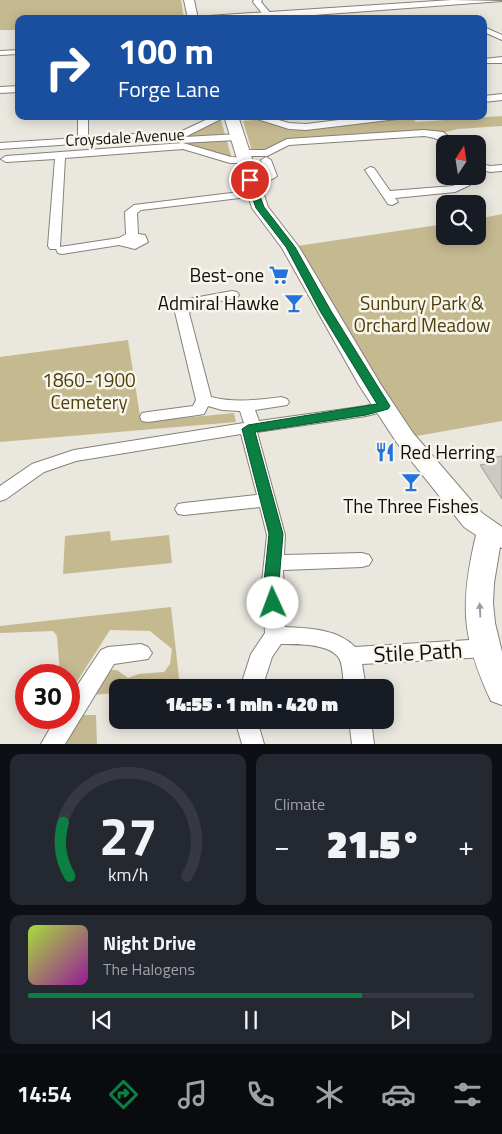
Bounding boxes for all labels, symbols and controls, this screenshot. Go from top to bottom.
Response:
text: 100 m [118,24,214,78]
icon: right [35,35,100,100]
text: Forge Lane [118,72,220,106]
street label: Croysdale Avenue [65,122,185,152]
north arrow [436,135,486,185]
map controls [436,135,486,245]
pin [229,159,271,201]
icon: arrive [236,166,264,194]
button: search [436,195,486,245]
place label: Best-one [189,260,264,289]
supermarket icon: Best-one [268,264,290,286]
place label: Admiral Hawke [158,288,279,317]
park label: Sunbury Park & Orchard Meadow [354,288,490,339]
bar icon: Admiral Hawke [283,292,305,314]
park label: 1860-1900 Cemetery [42,365,136,416]
place label: Red Herring [400,437,495,466]
restaurant icon: Red Herring [374,441,396,463]
bar icon: The Three Fishes [400,471,422,493]
place label: The Three Fishes [343,491,479,520]
position arrow [246,576,298,628]
one-way arrow [475,602,483,618]
street label: Stile Path [373,633,463,671]
speed limit sign: 30 [15,664,80,729]
text: 14:55 · 1 min · 420 m [165,689,338,718]
text: Climate [274,792,325,816]
text: 27 [99,796,157,875]
text: 21.5° [327,815,421,873]
text: − [274,824,290,867]
text: + [458,824,474,867]
text: km/h [108,861,148,888]
text: Night Drive [103,928,196,957]
text: The Halogens [103,957,195,981]
icon: previous [88,1006,116,1034]
icon: pause [237,1006,265,1034]
icon: next [386,1006,414,1034]
text: 14:54 [17,1077,72,1111]
icon: directions [106,1077,141,1112]
icon: music [175,1077,210,1112]
icon: phone [243,1077,278,1112]
icon: climate [312,1077,347,1112]
icon: car [381,1077,416,1112]
icon: filters [450,1077,485,1112]

